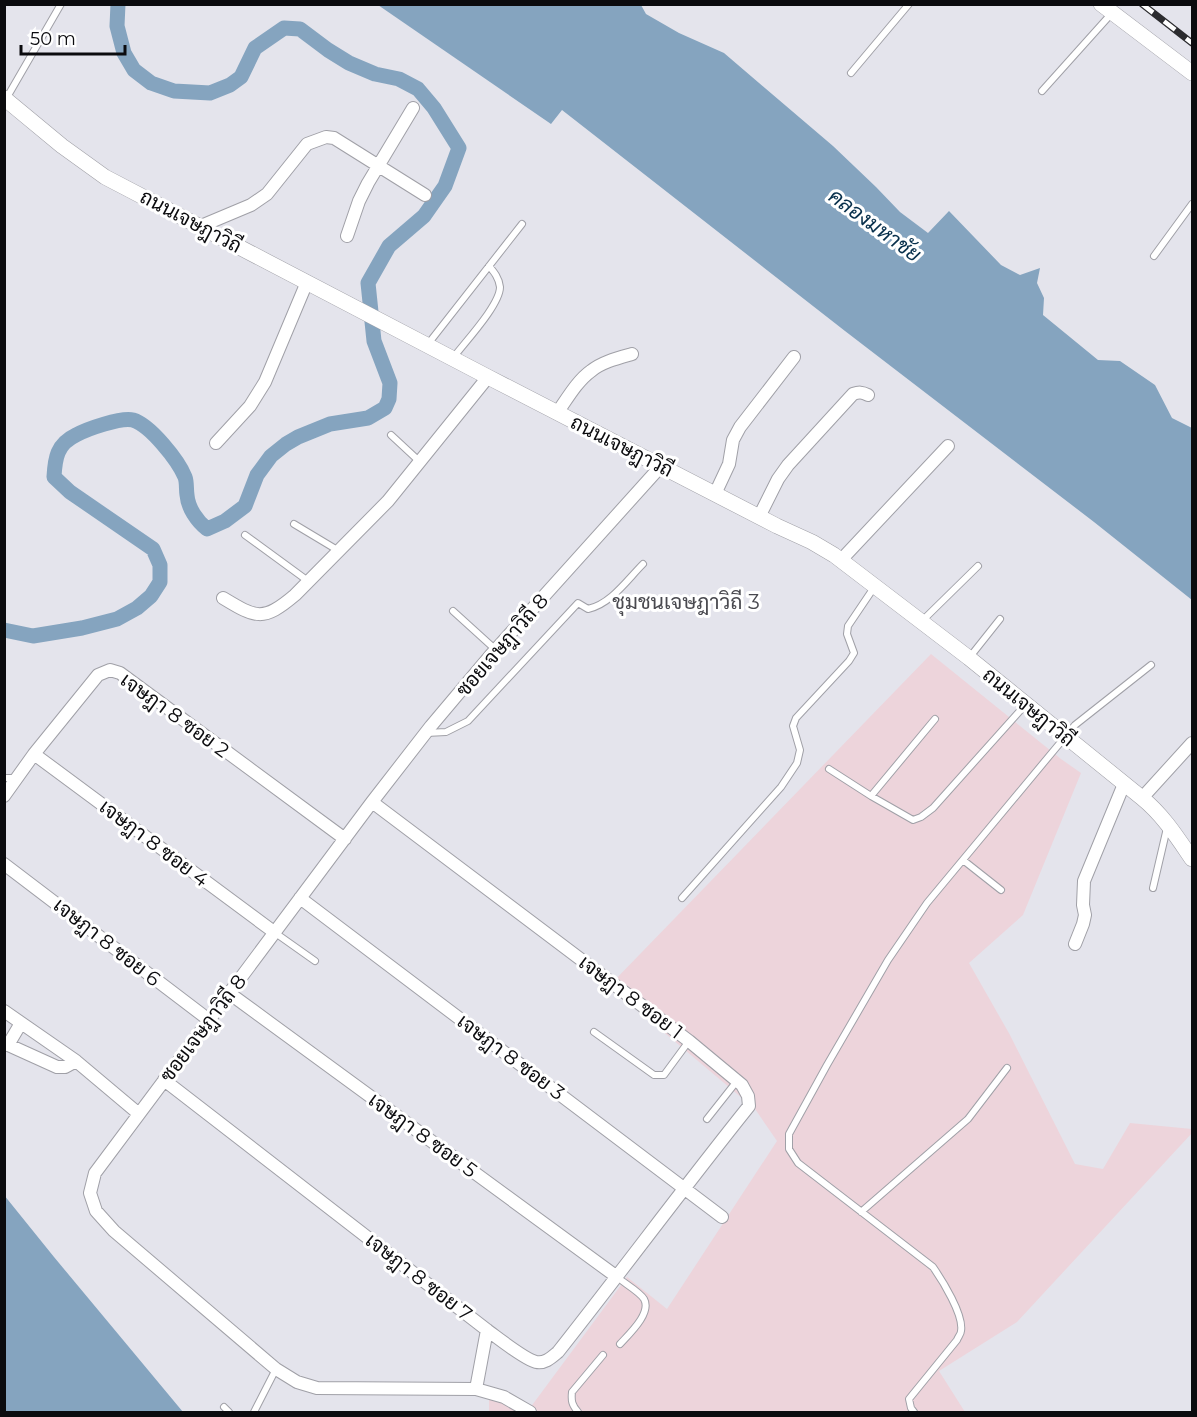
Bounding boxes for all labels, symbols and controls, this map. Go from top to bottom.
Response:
scale bar [21,18,124,56]
text: 50 m [30,28,76,50]
street label: ถนนเจษฎาวิถี [135,183,246,260]
water label: คลองมหาชัย [824,183,926,267]
street label: ถนนเจษฎาวิถี [566,409,678,484]
street label: ซอยเจษฎาวิถี 8 [450,588,555,703]
district label: ชุมชนเจษฎาวิถี 3 [612,589,760,616]
street label: ถนนเจษฎาวิถี [977,662,1081,753]
street label: เจษฎา 8 ซอย 2 [115,668,234,764]
street label: เจษฎา 8 ซอย 4 [94,794,213,893]
street label: เจษฎา 8 ซอย 6 [48,893,165,993]
street label: เจษฎา 8 ซอย 1 [573,950,688,1045]
street label: ซอยเจษฎาวิถี 8 [154,969,253,1088]
street label: เจษฎา 8 ซอย 3 [451,1009,569,1107]
street label: เจษฎา 8 ซอย 5 [363,1088,482,1184]
street label: เจษฎา 8 ซอย 7 [360,1228,477,1328]

